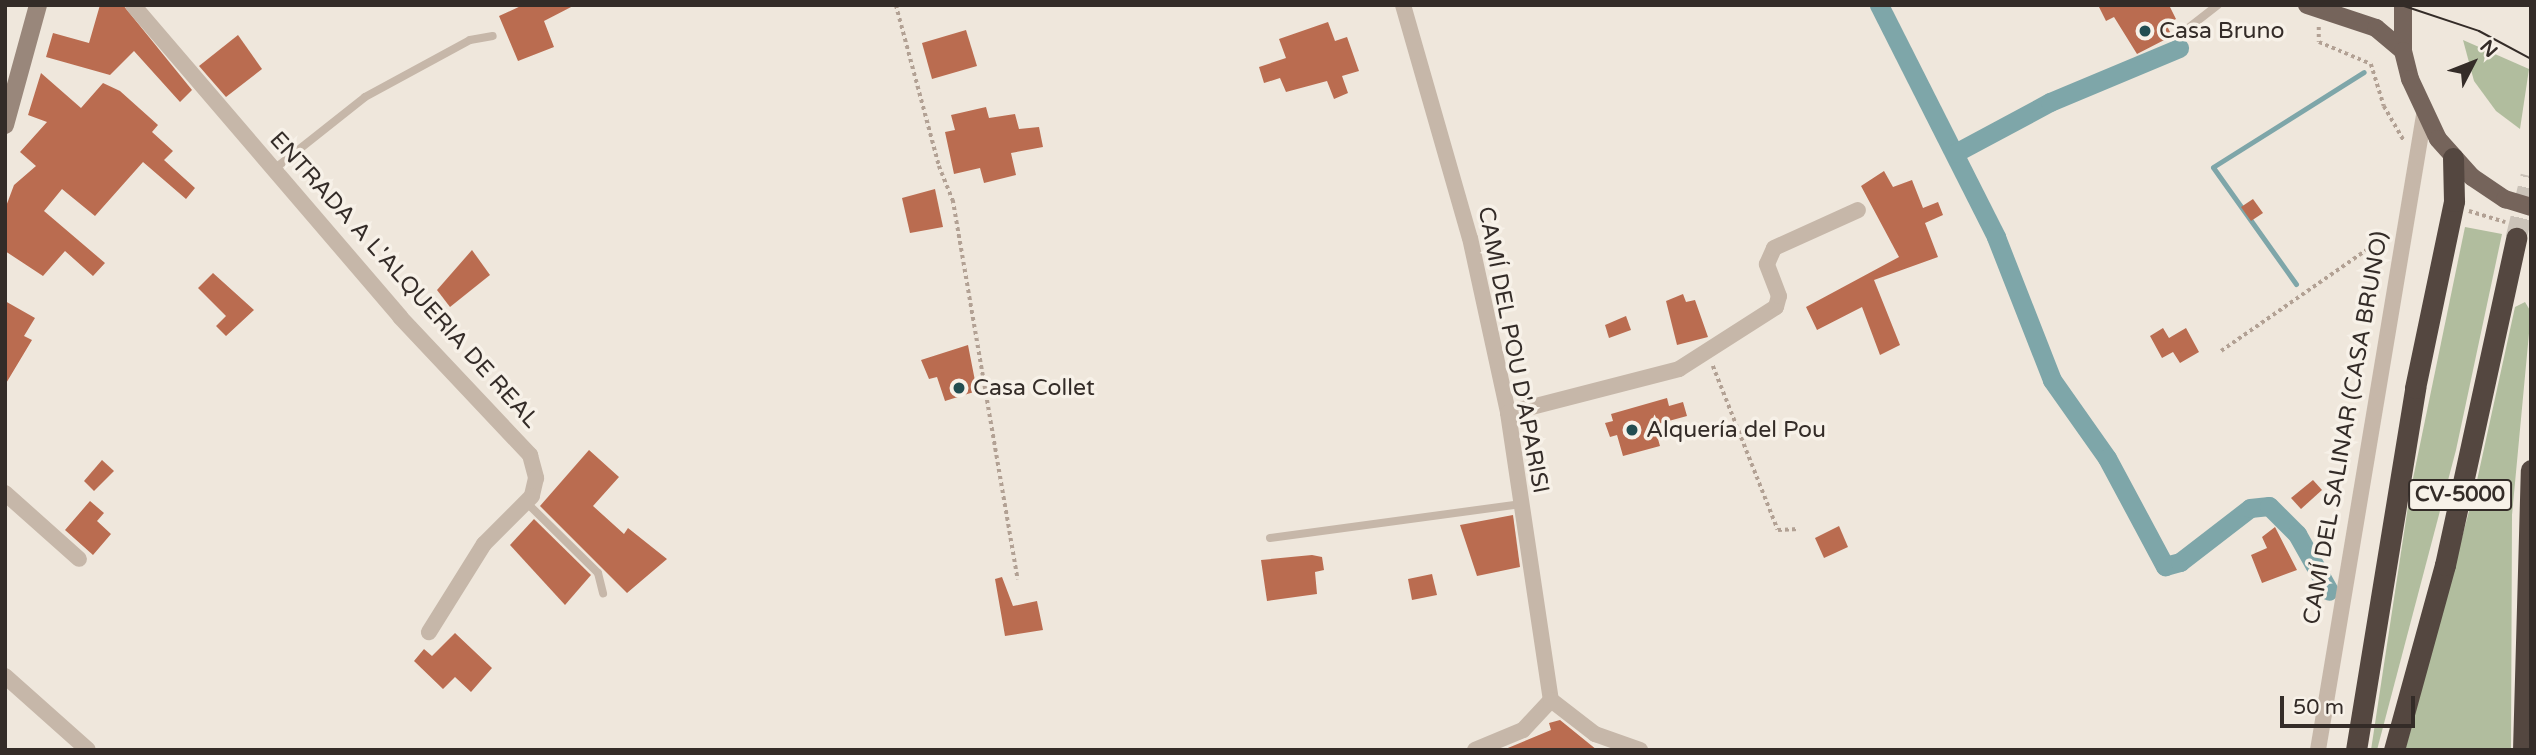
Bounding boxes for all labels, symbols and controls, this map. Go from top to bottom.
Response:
place label: Casa Bruno [2159,17,2284,45]
marker: Casa Bruno [2137,23,2153,39]
north arrow [2438,28,2508,98]
text: N [2475,36,2502,62]
street label: ENTRADA A L'ALQUERIA DE REAL [264,126,544,434]
street label: CAMÍ DEL POU D'APARISI [1472,204,1554,496]
street label: CAMÍ DEL SALINAR (CASA BRUNO) [2298,229,2394,627]
place label: Casa Collet [973,374,1095,402]
marker: Casa Collet [951,380,967,396]
place label: Alquería del Pou [1646,416,1826,444]
marker: Alquería del Pou [1624,422,1640,438]
road number: CV-5000 [2408,477,2512,512]
scale bar [2284,682,2419,726]
text: 50 m [2293,695,2344,720]

